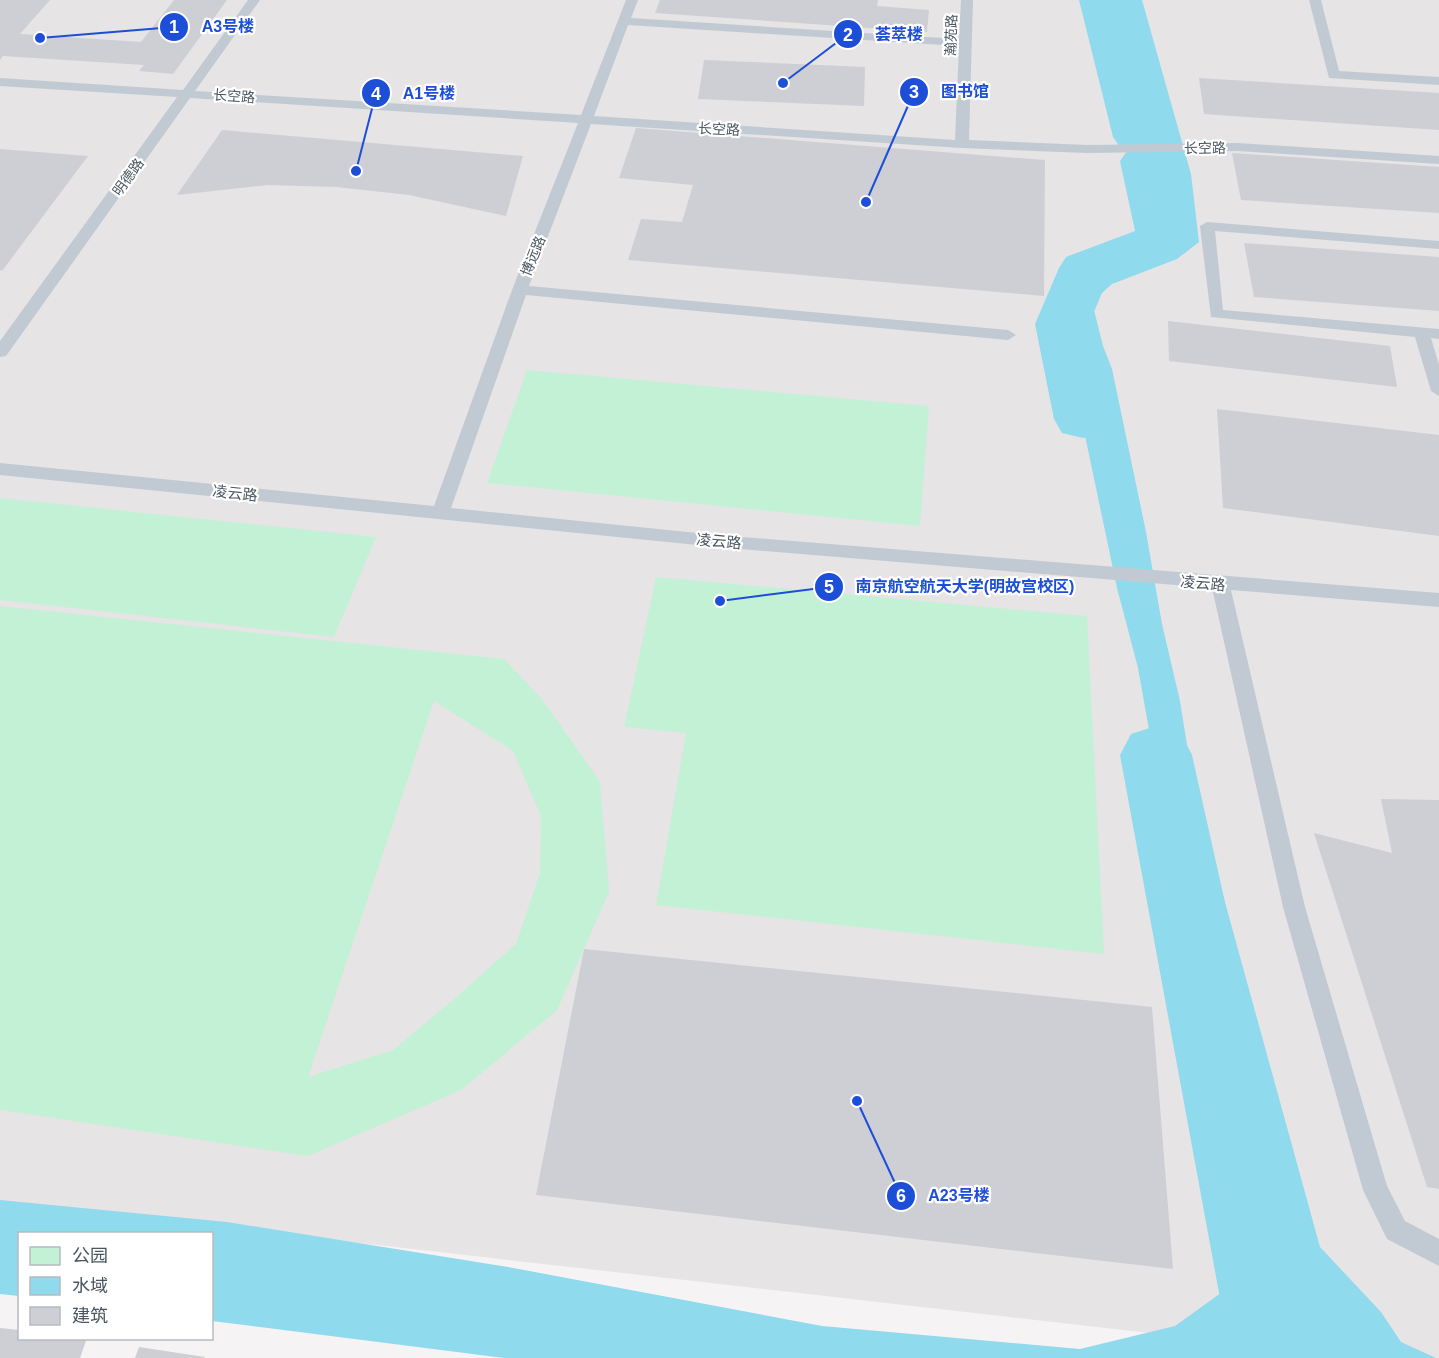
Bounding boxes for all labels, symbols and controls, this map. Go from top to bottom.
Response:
callout: A3号楼 [159,10,266,44]
street label: 瀚苑路 [942,14,960,56]
text: 1 [169,17,179,37]
callout: 荟萃楼 [833,17,935,51]
text: A3号楼 [202,18,254,35]
text: 2 [843,25,853,45]
text: 荟萃楼 [875,26,923,43]
callout: 图书馆 [899,75,1001,109]
callout: A1号楼 [361,76,467,110]
text: 3 [909,82,919,102]
text: 图书馆 [941,83,989,100]
text: 4 [371,84,381,104]
text: A1号楼 [403,85,455,102]
street label: 长空路 [212,87,256,105]
street label: 长空路 [698,120,740,138]
street label: 长空路 [1184,140,1226,156]
street label: 明德路 [109,155,147,199]
street label: 博远路 [518,234,548,278]
street label: 凌云路 [212,482,258,504]
street label: 凌云路 [696,531,742,551]
callout: 南京航空航天大学(明故宫校区) [814,570,1087,604]
street label: 凌云路 [1180,573,1226,593]
text: 5 [824,577,834,597]
text: 南京航空航天大学(明故宫校区) [856,577,1074,595]
callout: A23号楼 [886,1179,1001,1213]
text: 6 [896,1186,906,1206]
text: A23号楼 [928,1187,990,1204]
legend [18,1232,213,1340]
text: 公园 [72,1246,108,1266]
text: 水域 [72,1276,108,1296]
text: 建筑 [72,1306,108,1326]

